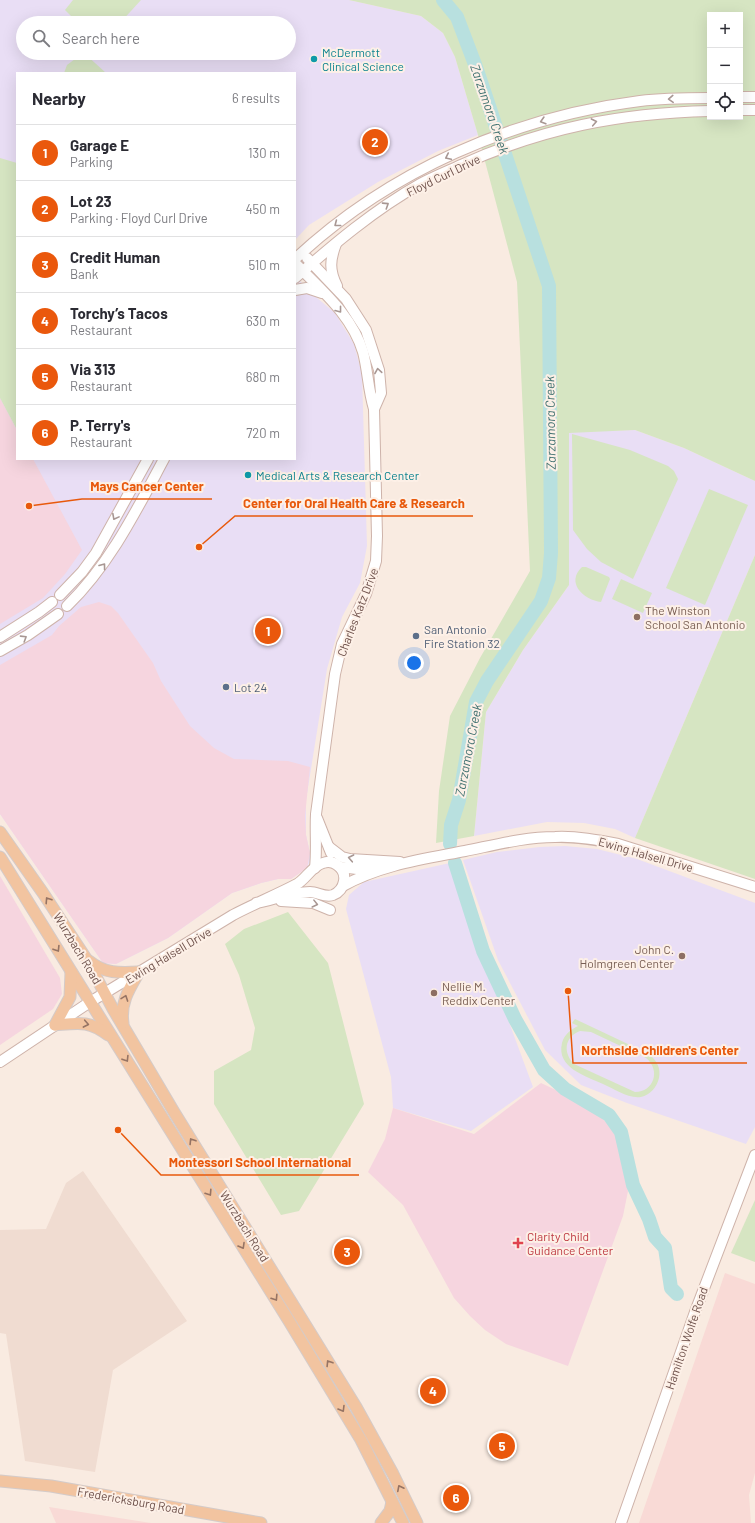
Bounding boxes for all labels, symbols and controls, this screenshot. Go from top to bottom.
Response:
map controls [707,12,743,120]
button: + [707,12,743,48]
search box [16,16,296,60]
icon: search [30,27,52,49]
text: Search here [62,29,140,47]
place label: McDermott Clinical Science [322,45,404,73]
button: − [707,48,743,84]
marker: McDermott Clinical Science [309,54,319,64]
water label: Zarzamora Creek [467,62,513,157]
button: locate [707,84,743,120]
text: Nearby [32,88,86,108]
text: 6 results [232,90,280,106]
one-way arrow [668,95,674,103]
one-way arrow [540,116,547,125]
one-way arrow [591,118,597,127]
pin: 2 [362,127,388,157]
text: Garage E [70,136,129,154]
text: 1 [43,145,47,161]
text: 130 m [248,145,280,161]
street label: Floyd Curl Drive [404,151,482,199]
one-way arrow [444,152,452,160]
text: Parking [70,154,113,170]
text: Lot 23 [70,192,112,210]
text: 2 [41,201,49,217]
text: 450 m [245,201,280,217]
one-way arrow [382,203,389,210]
text: Parking · Floyd Curl Drive [70,210,208,226]
one-way arrow [335,220,342,227]
text: Credit Human [70,248,160,266]
text: 3 [41,257,49,273]
text: 510 m [248,257,280,273]
text: Bank [70,266,98,282]
text: Torchy’s Tacos [70,304,168,322]
one-way arrow [335,305,342,312]
text: 4 [41,313,49,329]
text: 630 m [246,313,280,329]
text: Restaurant [70,322,132,338]
text: Via 313 [70,360,116,378]
one-way arrow [375,368,383,375]
text: 5 [41,369,49,385]
text: 680 m [246,369,280,385]
water label: Zarzamora Creek [541,375,559,470]
text: Restaurant [70,378,132,394]
text: P. Terry's [70,416,130,434]
text: 6 [42,425,48,441]
text: 720 m [246,425,280,441]
text: Restaurant [70,434,132,450]
place label: Medical Arts & Research Center [256,468,420,482]
marker: Medical Arts & Research Center [243,470,253,480]
callout: Mays Cancer Center [82,474,212,499]
text: Mays Cancer Center [90,478,204,494]
callout: Center for Oral Health Care & Research [235,491,473,516]
text: Center for Oral Health Care & Research [243,495,465,511]
one-way arrow [113,513,120,521]
one-way arrow [98,564,105,571]
street label: Charles Katz Drive [334,566,380,658]
place label: The Winston School San Antonio [645,603,745,631]
marker: The Winston School San Antonio [632,612,642,622]
pin: 1 [255,616,281,646]
place label: San Antonio Fire Station 32 [424,622,500,650]
marker: San Antonio Fire Station 32 [411,631,421,641]
one-way arrow [20,635,27,643]
your location [404,653,424,673]
place label: Lot 24 [234,680,267,694]
marker: Lot 24 [221,682,231,692]
water label: Zarzamora Creek [451,702,485,798]
street label: Ewing Halsell Drive [597,834,695,874]
one-way arrow [348,855,354,863]
one-way arrow [45,897,53,904]
one-way arrow [312,899,318,907]
street label: Wurzbach Road [51,910,105,986]
street label: Ewing Halsell Drive [122,924,214,986]
place label: John C. Holmgreen Center [579,942,675,970]
one-way arrow [53,945,60,952]
marker: John C. Holmgreen Center [677,951,687,961]
place label: Nellie M. Reddix Center [442,979,516,1007]
marker: Nellie M. Reddix Center [429,988,439,998]
one-way arrow [120,995,129,1002]
one-way arrow [83,1019,90,1028]
callout: Northside Children's Center [573,1038,747,1063]
text: Northside Children's Center [581,1042,739,1058]
one-way arrow [121,1055,128,1062]
one-way arrow [190,1138,197,1145]
callout: Montessori School International [161,1150,359,1175]
text: Montessori School International [169,1154,351,1170]
street label: Wurzbach Road [218,1188,272,1264]
one-way arrow [204,1189,212,1196]
place label: Clarity Child Guidance Center [527,1229,614,1257]
pin: 3 [334,1237,360,1267]
marker: Clarity Child Guidance Center [512,1237,524,1249]
one-way arrow [238,1242,245,1249]
street label: Hamilton Wolfe Road [662,1285,710,1391]
one-way arrow [270,1294,277,1301]
one-way arrow [326,1360,334,1367]
pin: 4 [420,1376,446,1406]
one-way arrow [337,1405,344,1412]
pin: 5 [489,1431,515,1461]
pin: 6 [443,1483,469,1513]
street label: Fredericksburg Road [76,1484,186,1516]
one-way arrow [397,1485,405,1492]

